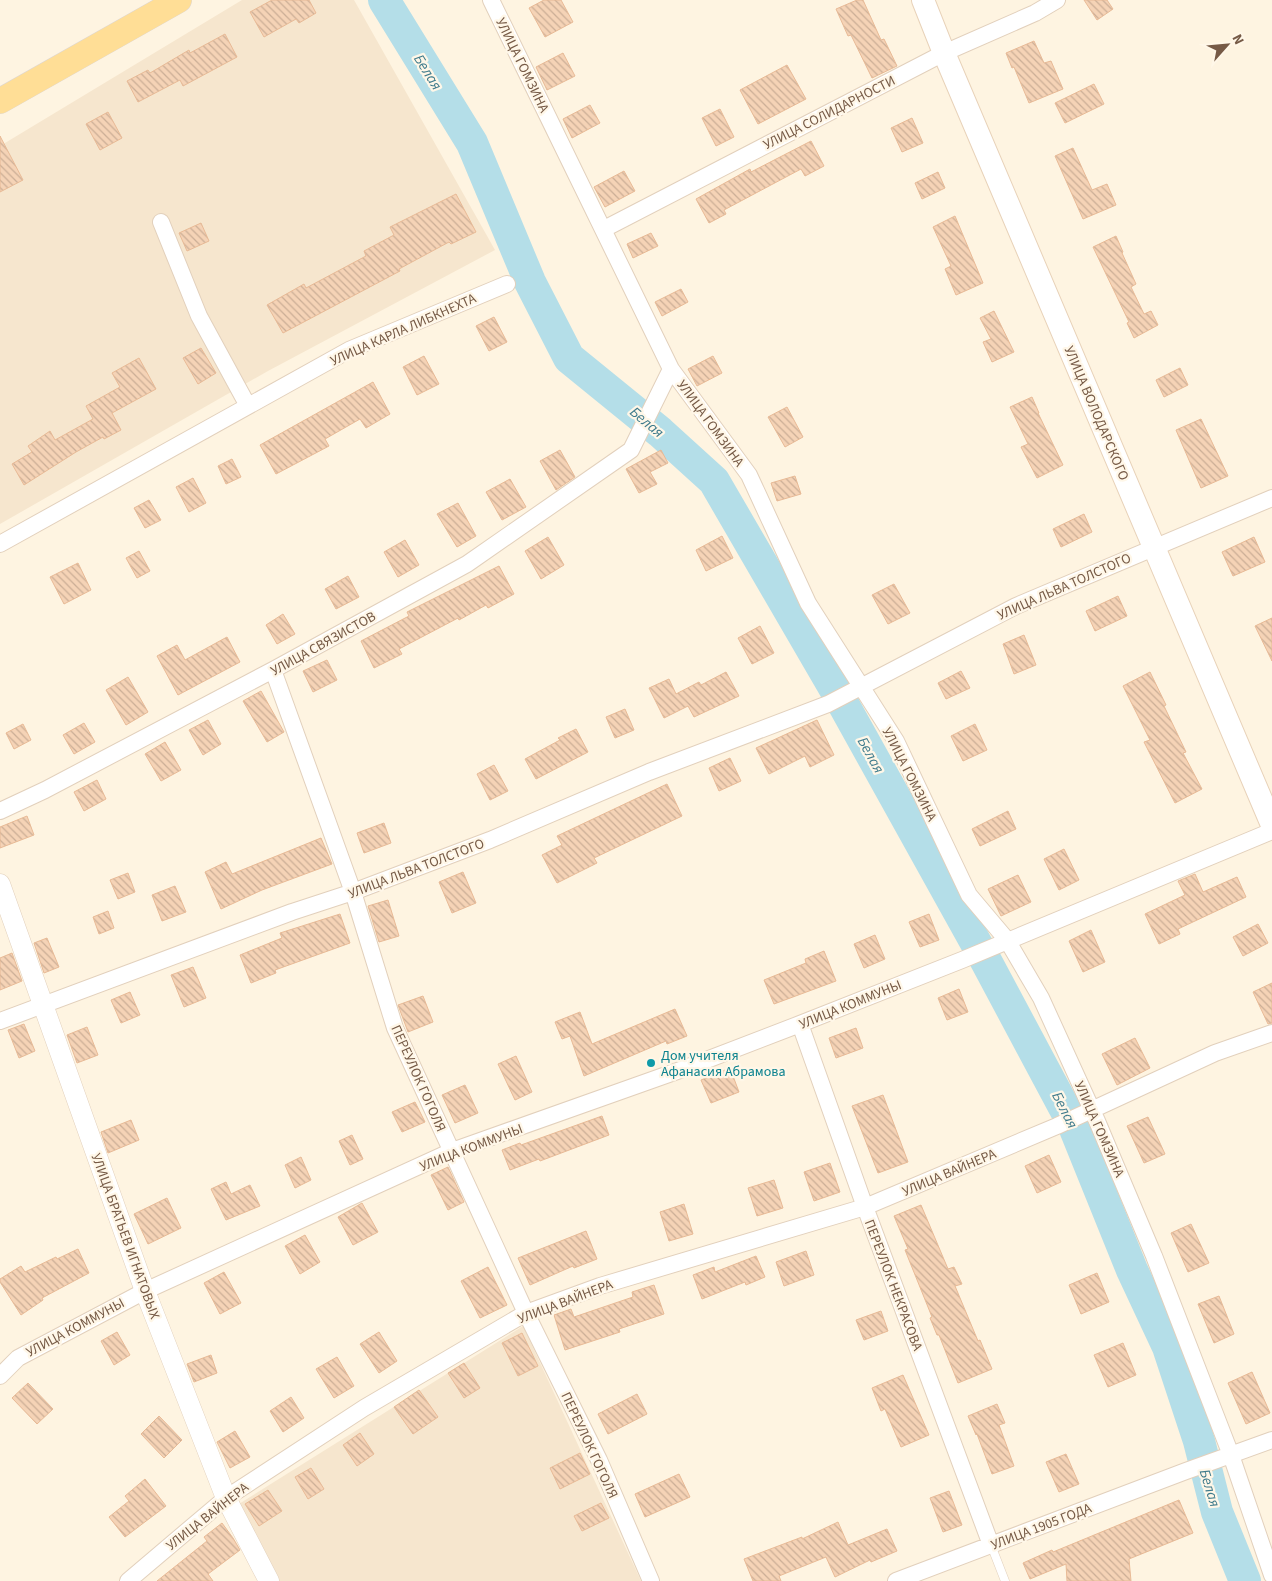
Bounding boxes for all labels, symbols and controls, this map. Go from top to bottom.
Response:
street label: УЛИЦА ГОМЗИНА [490,15,554,117]
north arrow [1202,20,1252,70]
text: N [1227,31,1249,48]
water label: Белая [408,50,447,94]
street label: УЛИЦА СОЛИДАРНОСТИ [760,71,899,155]
street label: УЛИЦА КАРЛА ЛИБКНЕХТА [327,289,480,371]
street label: УЛИЦА ВОЛОДАРСКОГО [1059,343,1133,484]
street label: УЛИЦА ГОМЗИНА [672,376,749,472]
water label: Белая [625,402,668,443]
street label: УЛИЦА ЛЬВА ТОЛСТОГО [994,548,1134,625]
street label: УЛИЦА СВЯЗИСТОВ [267,607,380,681]
street label: УЛИЦА ГОМЗИНА [877,724,942,825]
water label: Белая [852,733,889,777]
street label: УЛИЦА ЛЬВА ТОЛСТОГО [345,834,487,904]
street label: УЛИЦА КОММУНЫ [796,975,905,1035]
street label: ПЕРЕУЛОК ГОГОЛЯ [386,1022,451,1135]
place label: Дом учителя Афанасия Абрамова [661,1046,785,1082]
marker: Дом учителя Афанасия Абрамова [645,1057,657,1069]
street label: УЛИЦА ГОМЗИНА [1069,1078,1129,1181]
water label: Белая [1046,1088,1083,1132]
street label: УЛИЦА КОММУНЫ [417,1119,526,1177]
street label: УЛИЦА ВАЙНЕРА [899,1144,1000,1202]
street label: УЛИЦА БРАТЬЕВ ИГНАТОВЫХ [86,1151,164,1322]
street label: ПЕРЕУЛОК НЕКРАСОВА [859,1217,927,1354]
street label: УЛИЦА ВАЙНЕРА [515,1275,616,1329]
street label: УЛИЦА КОММУНЫ [23,1294,128,1362]
street label: ПЕРЕУЛОК ГОГОЛЯ [556,1389,623,1502]
water label: Белая [1194,1467,1225,1510]
street label: УЛИЦА ВАЙНЕРА [162,1478,254,1555]
street label: УЛИЦА 1905 ГОДА [988,1498,1095,1555]

